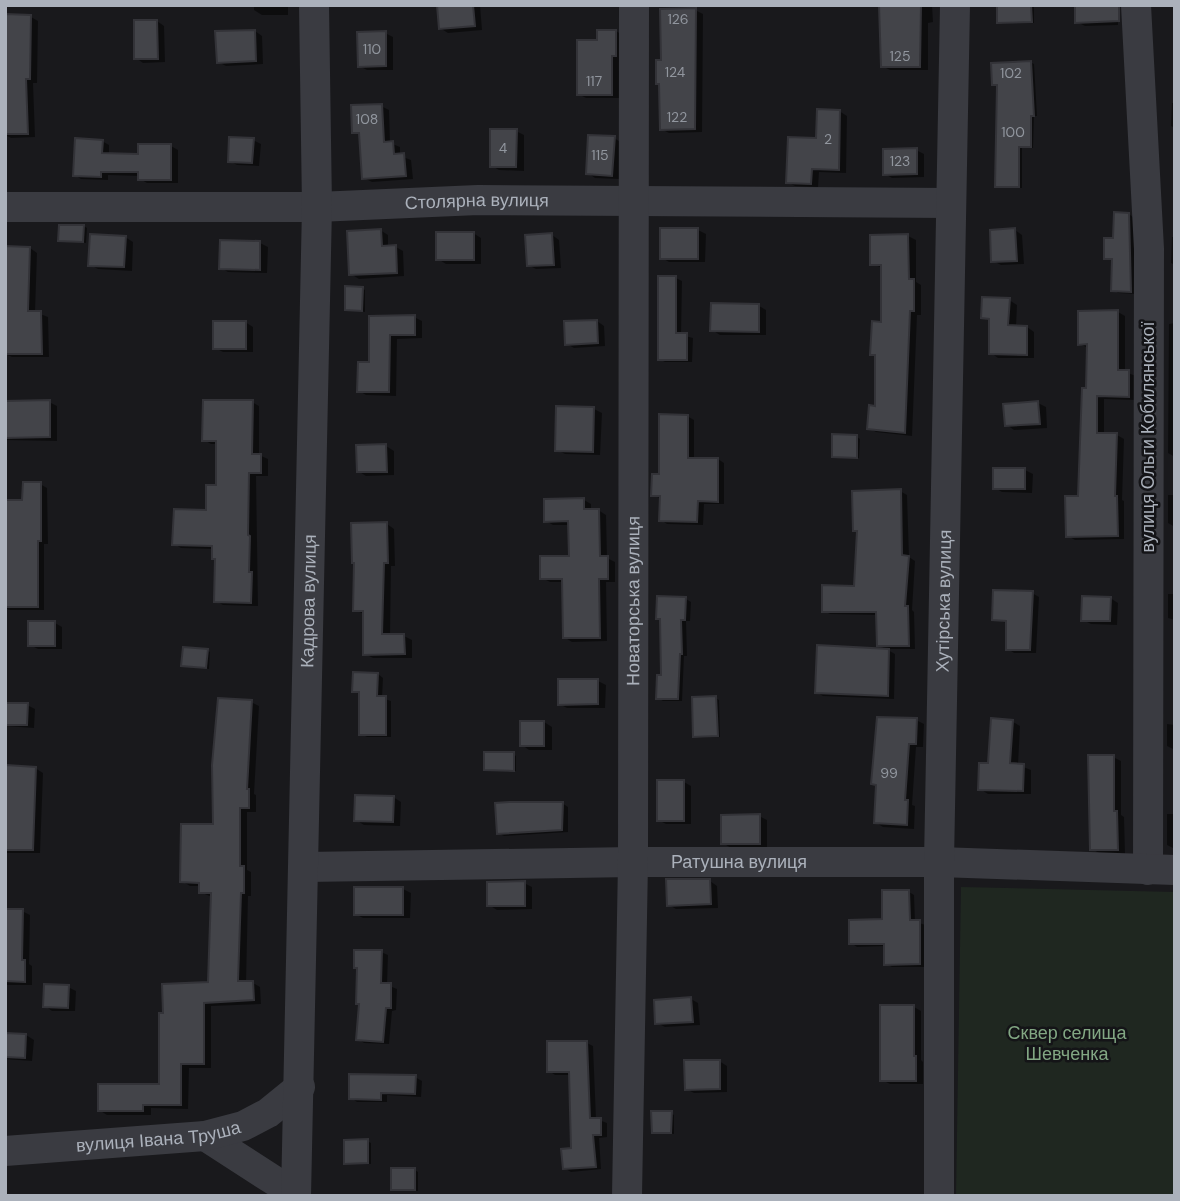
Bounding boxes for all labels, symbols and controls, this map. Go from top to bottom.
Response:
house number: 126 [667,10,689,28]
house number: 110 [363,40,381,58]
house number: 125 [890,47,910,65]
house number: 124 [665,63,686,81]
house number: 102 [1000,64,1022,82]
house number: 117 [586,72,602,90]
house number: 122 [667,108,687,126]
house number: 108 [356,110,378,128]
house number: 100 [1001,123,1025,141]
house number: 2 [824,130,832,148]
house number: 4 [499,139,508,157]
house number: 115 [591,146,609,164]
house number: 123 [890,152,910,170]
street label: Столярна вулиця [404,188,549,215]
street label: вулиця Ольги Кобилянської [1136,322,1160,552]
street label: Новаторська вулиця [621,516,645,686]
street label: Хутірська вулиця [931,529,957,673]
street label: Кадрова вулиця [295,534,322,668]
house number: 99 [880,764,898,782]
street label: Ратушна вулиця [671,850,807,874]
park label: Сквер селища Шевченка [1008,1021,1127,1066]
street label: вулиця Івана Труша [75,1115,244,1158]

